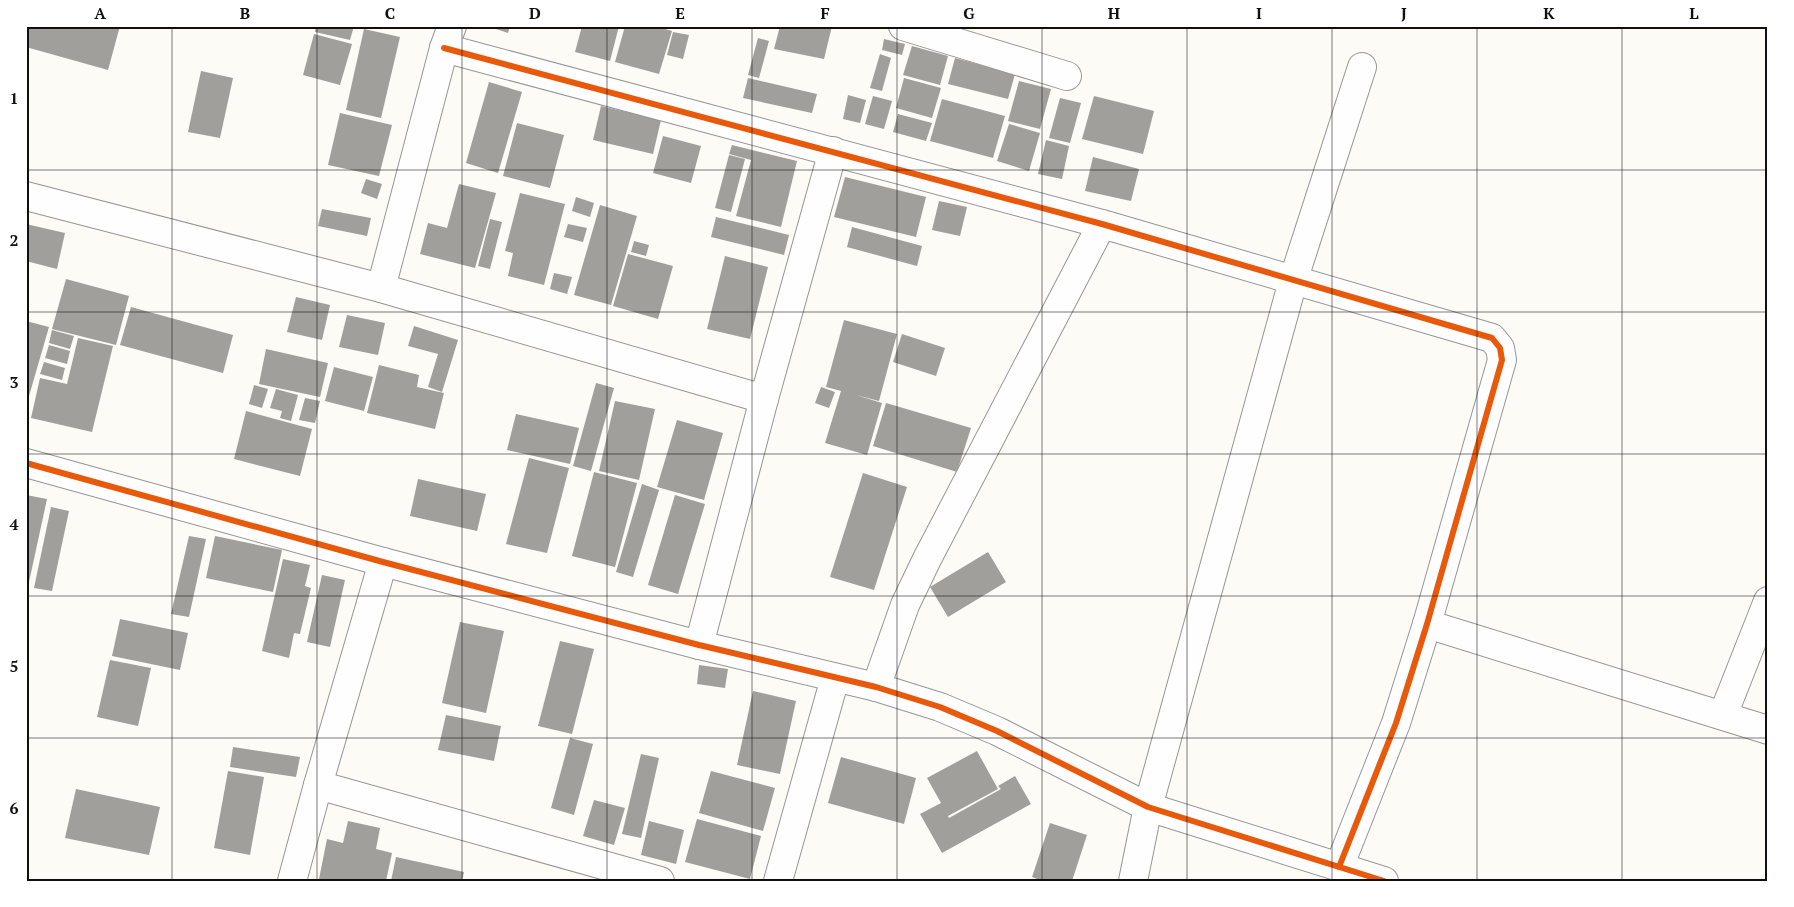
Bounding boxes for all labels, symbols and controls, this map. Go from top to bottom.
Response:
text: A [94,2,106,24]
text: B [240,2,250,24]
text: C [385,2,395,24]
text: D [529,2,541,24]
text: E [675,2,685,24]
text: F [820,2,830,24]
text: G [963,2,975,24]
text: H [1108,2,1120,24]
text: I [1256,2,1262,24]
text: J [1401,2,1407,24]
text: K [1543,2,1555,24]
text: L [1689,2,1699,24]
text: 1 [9,87,19,109]
text: 2 [9,229,19,251]
text: 3 [9,371,19,393]
text: 4 [9,513,19,535]
text: 5 [9,655,19,677]
text: 6 [9,797,19,819]

